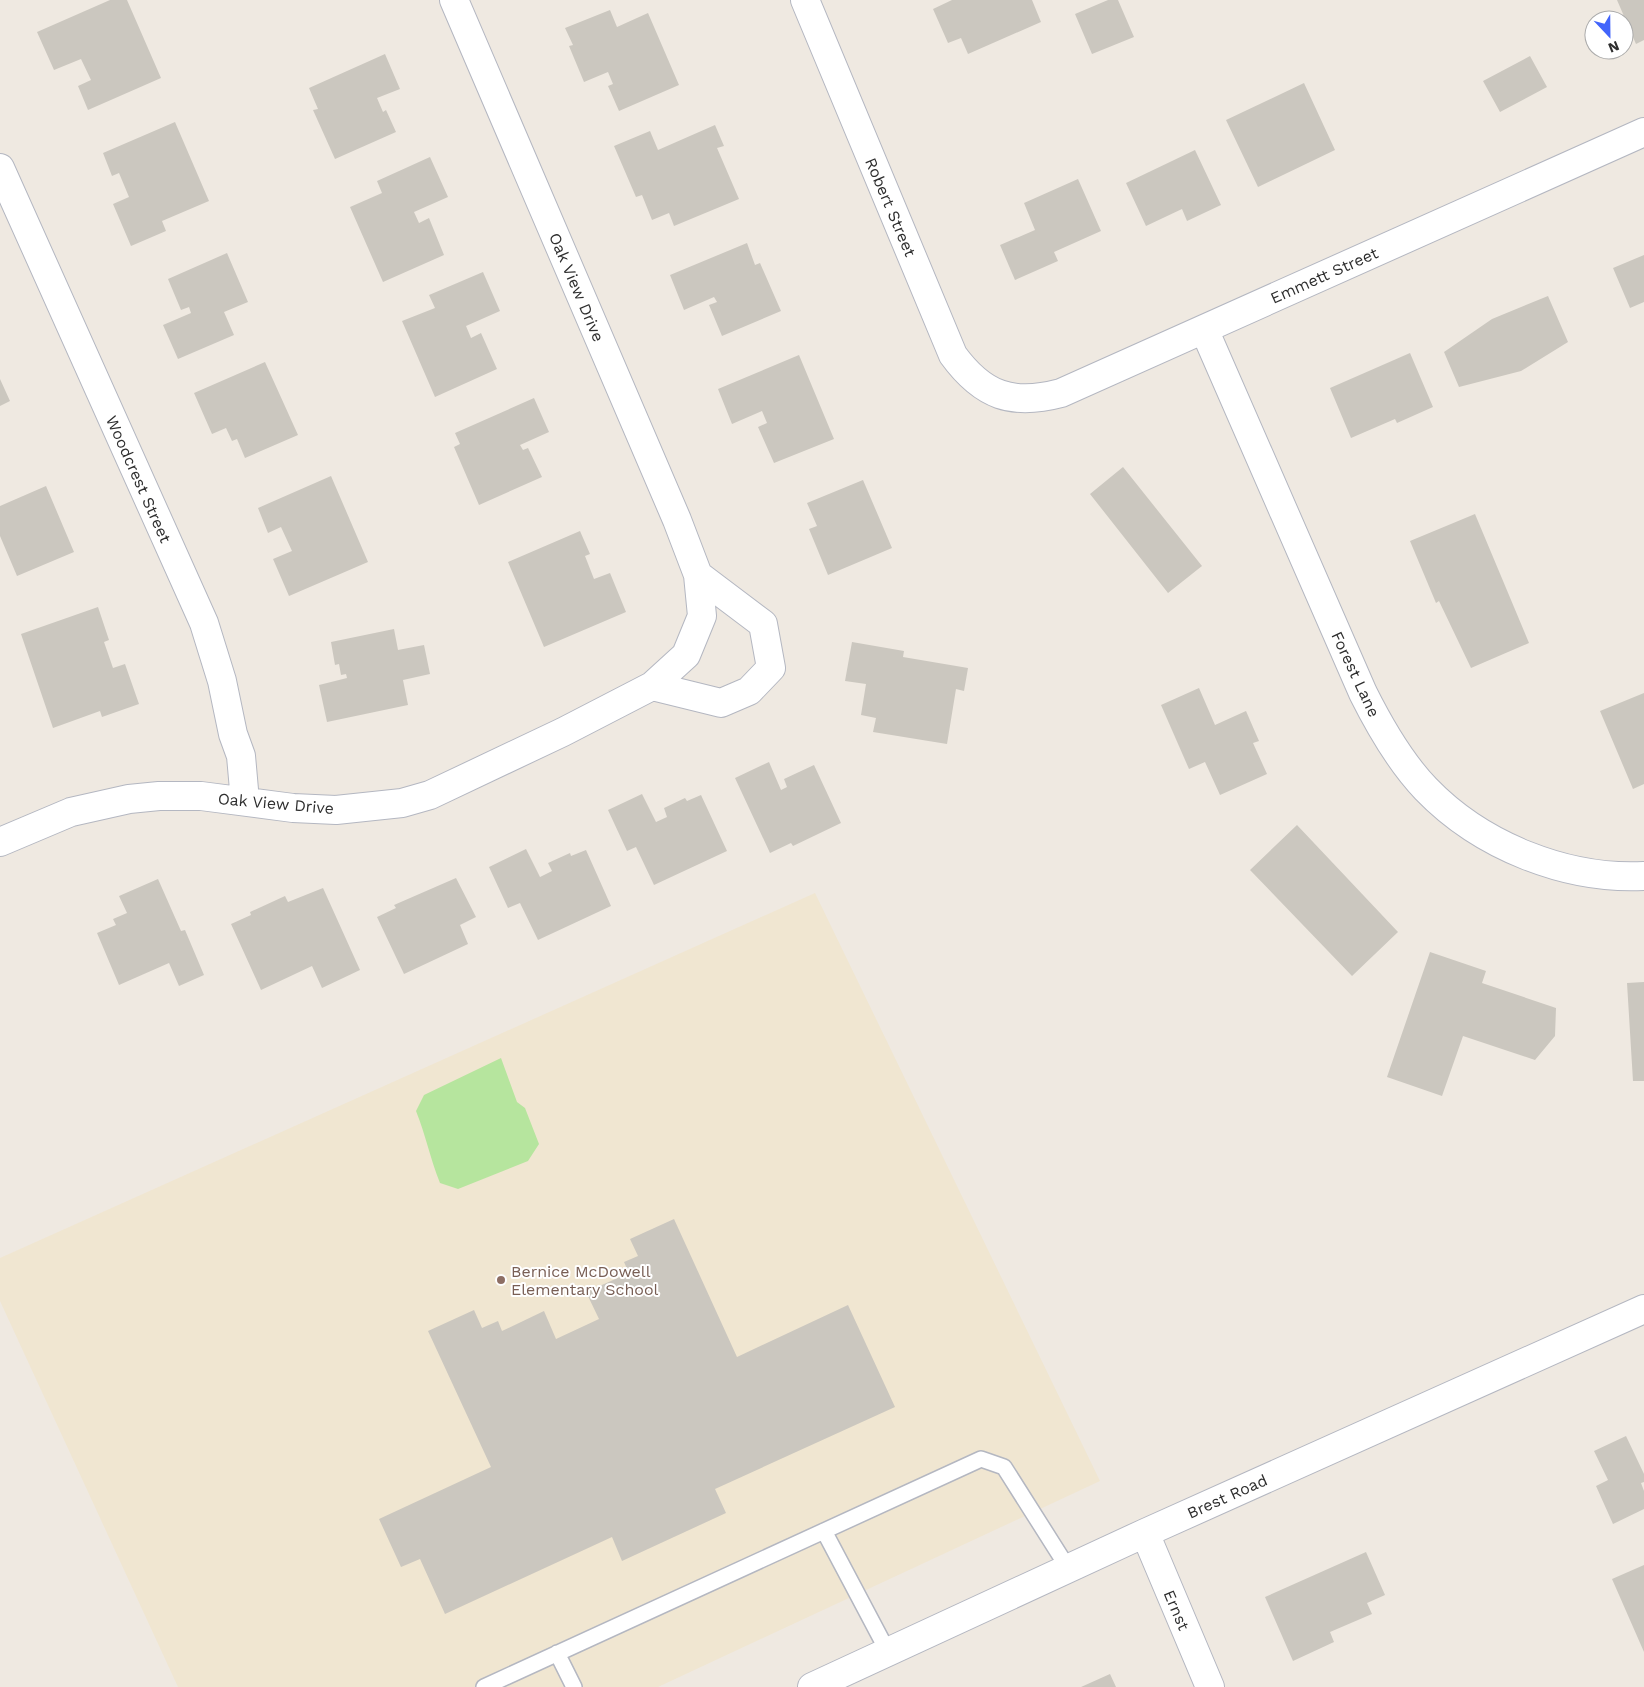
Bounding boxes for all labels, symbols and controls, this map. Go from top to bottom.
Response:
north arrow [1584,10,1634,60]
text: N [1606,38,1622,56]
street label: Robert Street [861,155,920,260]
street label: Oak View Drive [545,230,608,345]
street label: Emmett Street [1267,243,1381,308]
street label: Woodcrest Street [102,413,175,546]
street label: Forest Lane [1327,628,1384,720]
street label: Oak View Drive [217,789,335,818]
place label: Bernice McDowell Elementary School [511,1262,659,1299]
marker: Bernice McDowell Elementary School [495,1274,507,1286]
street label: Brest Road [1184,1470,1270,1523]
street label: Ernst [1160,1587,1194,1633]

